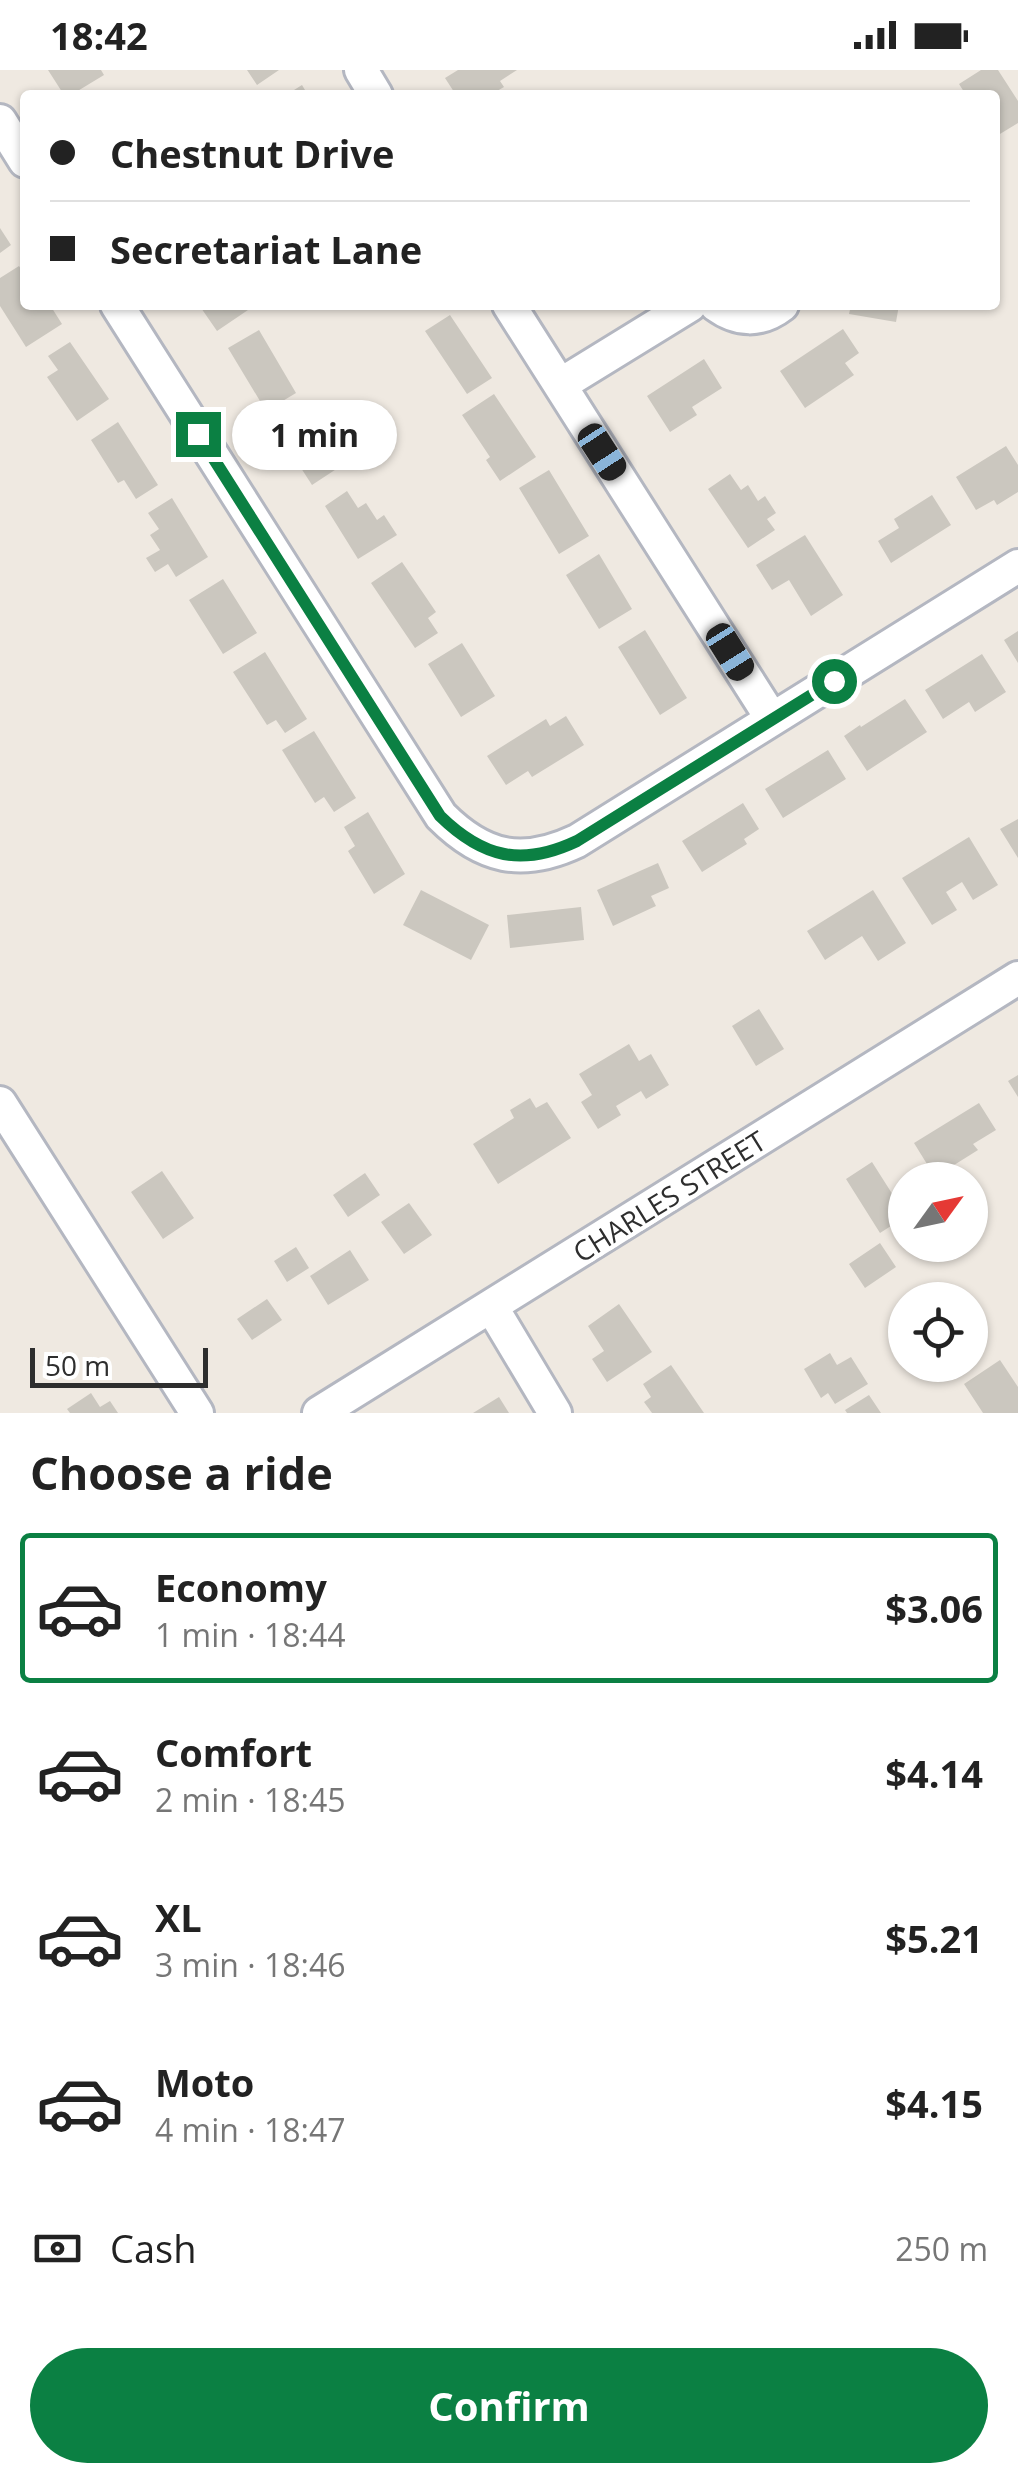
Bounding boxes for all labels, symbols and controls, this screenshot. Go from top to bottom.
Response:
text: 18:42 [50,9,148,61]
text: Chestnut Drive [110,127,394,179]
text: Secretariat Lane [110,223,422,275]
callout: 1 min [233,399,398,469]
route end [176,412,221,457]
text: 1 min [270,413,359,456]
car [573,419,631,485]
car [701,619,759,685]
route start [812,659,857,704]
street label: CHARLES STREET [565,1121,773,1271]
north arrow [888,1162,988,1262]
map controls [888,1162,988,1382]
button: locate [888,1282,988,1382]
scale bar [30,1343,208,1388]
text: 50 m [45,1346,110,1384]
text: Choose a ride [30,1442,333,1503]
text: Economy [155,1561,327,1613]
icon: car [35,1563,125,1653]
text: $3.06 [885,1582,983,1634]
text: 1 min · 18:44 [155,1613,346,1656]
text: Comfort [155,1726,312,1778]
icon: car [35,1728,125,1818]
text: $4.14 [885,1747,983,1799]
text: 2 min · 18:45 [155,1778,346,1821]
text: XL [155,1891,202,1943]
icon: car [35,1893,125,1983]
text: $5.21 [885,1912,983,1964]
text: 3 min · 18:46 [155,1943,346,1986]
text: Moto [155,2056,254,2108]
icon: car [35,2058,125,2148]
text: $4.15 [885,2077,983,2129]
text: 4 min · 18:47 [155,2108,346,2151]
icon: cash [30,2221,85,2276]
text: Cash [110,2222,196,2274]
text: 250 m [895,2227,988,2270]
button: Confirm [30,2348,988,2463]

